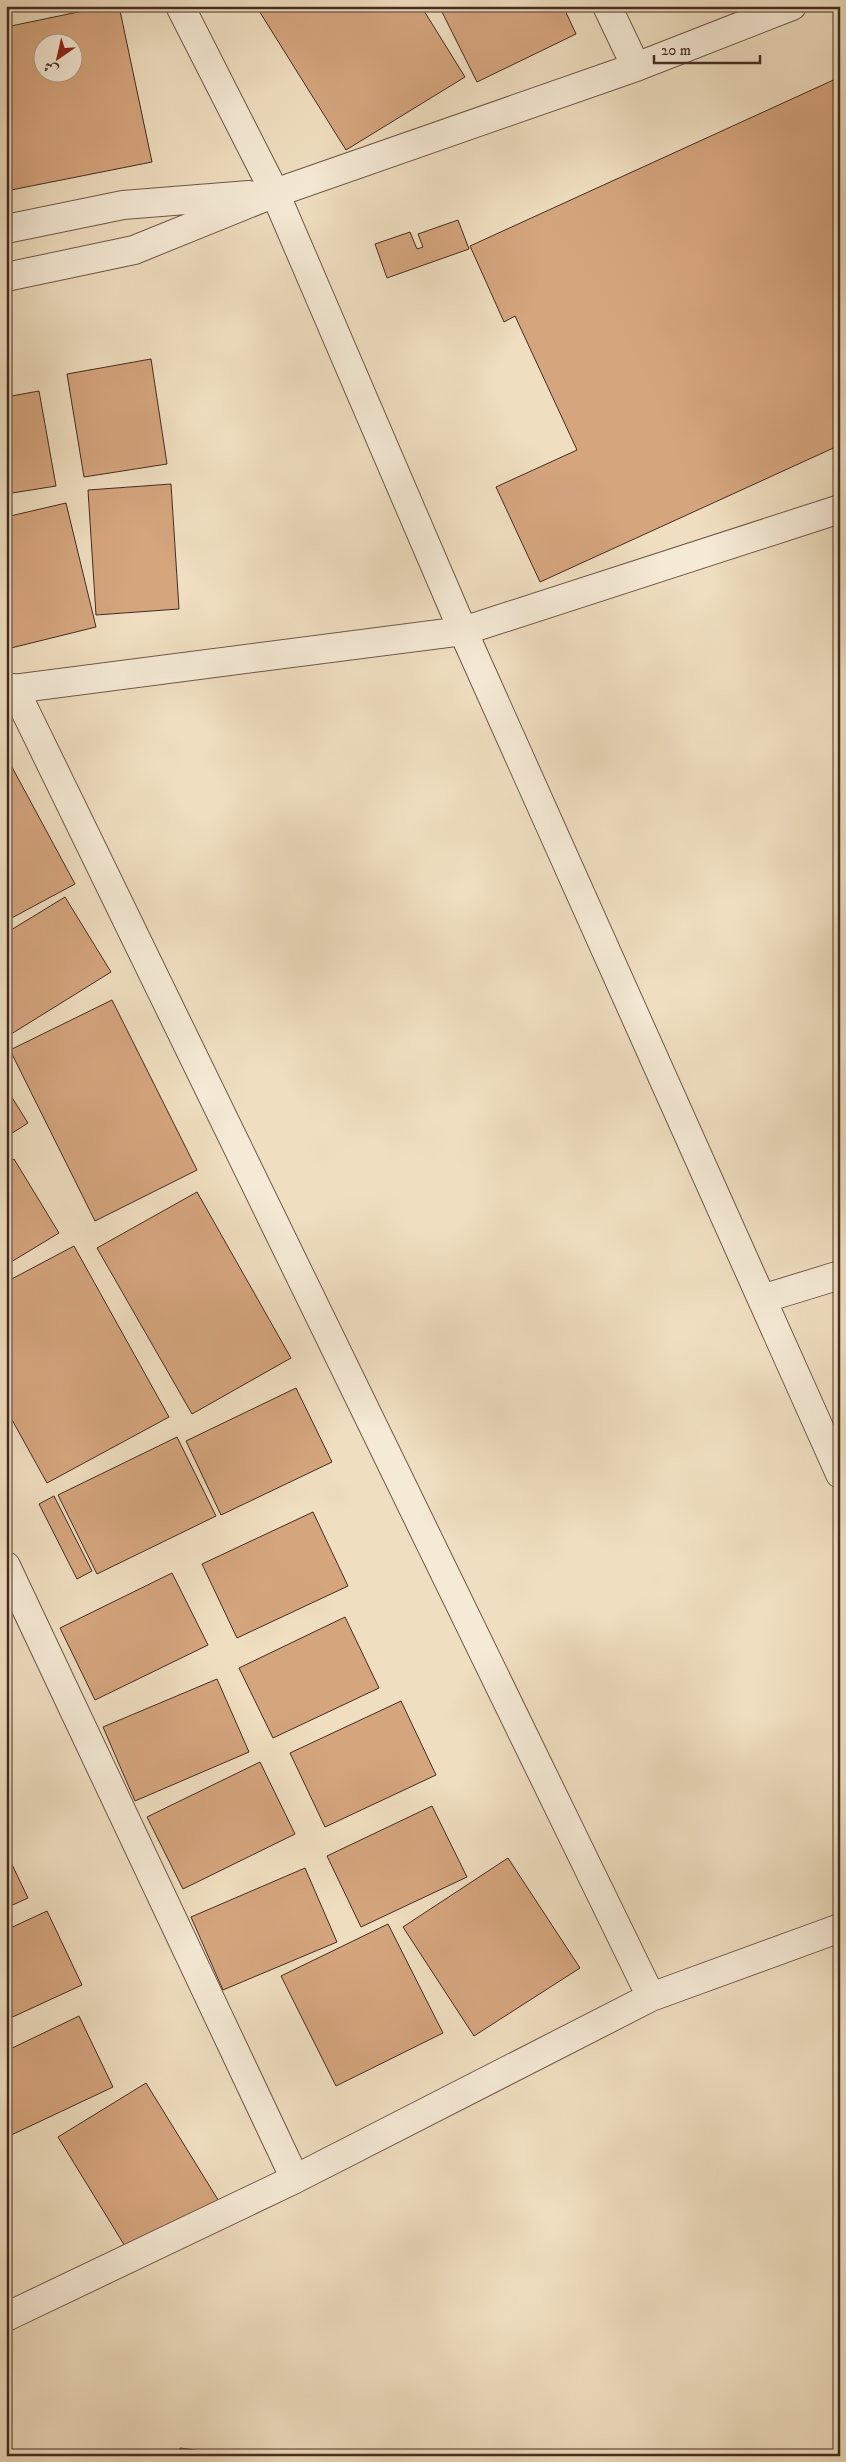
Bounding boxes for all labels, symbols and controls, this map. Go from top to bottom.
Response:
north arrow [32,32,82,82]
scale bar [654,32,760,64]
text: 20 m [661,41,691,60]
text: ش [40,57,62,79]

